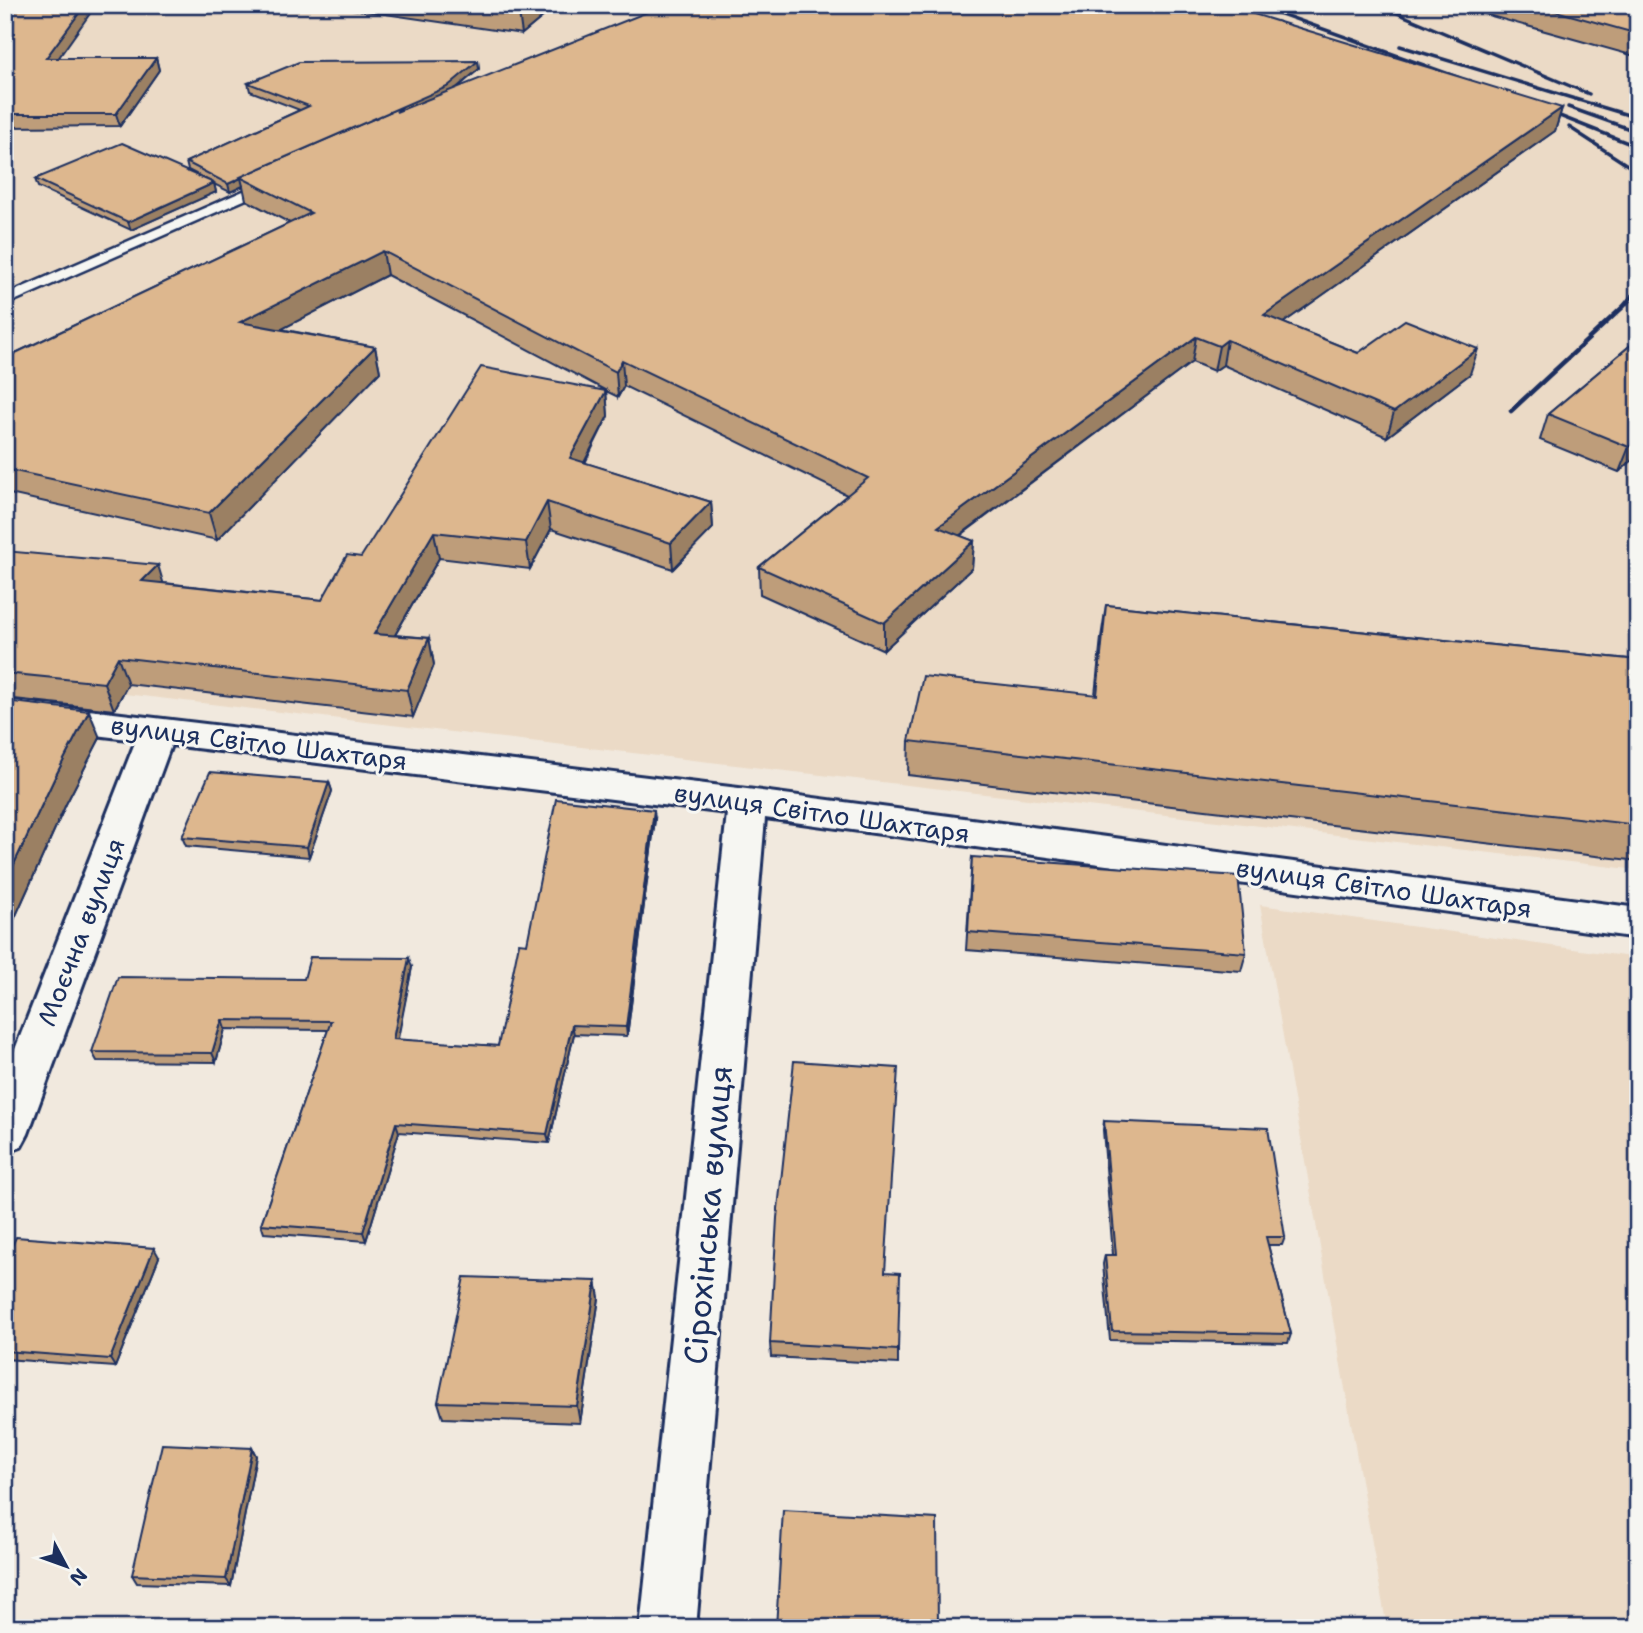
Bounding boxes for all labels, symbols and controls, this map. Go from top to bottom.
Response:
street label: вулиця Світло Шахтаря [109,707,409,778]
street label: вулиця Світло Шахтаря [672,774,972,851]
street label: Моєчна вулиця [29,833,132,1031]
street label: вулиця Світло Шахтаря [1234,849,1534,926]
street label: Сірохінська вулиця [673,1064,742,1366]
north arrow [32,1532,102,1602]
text: N [64,1563,93,1591]

